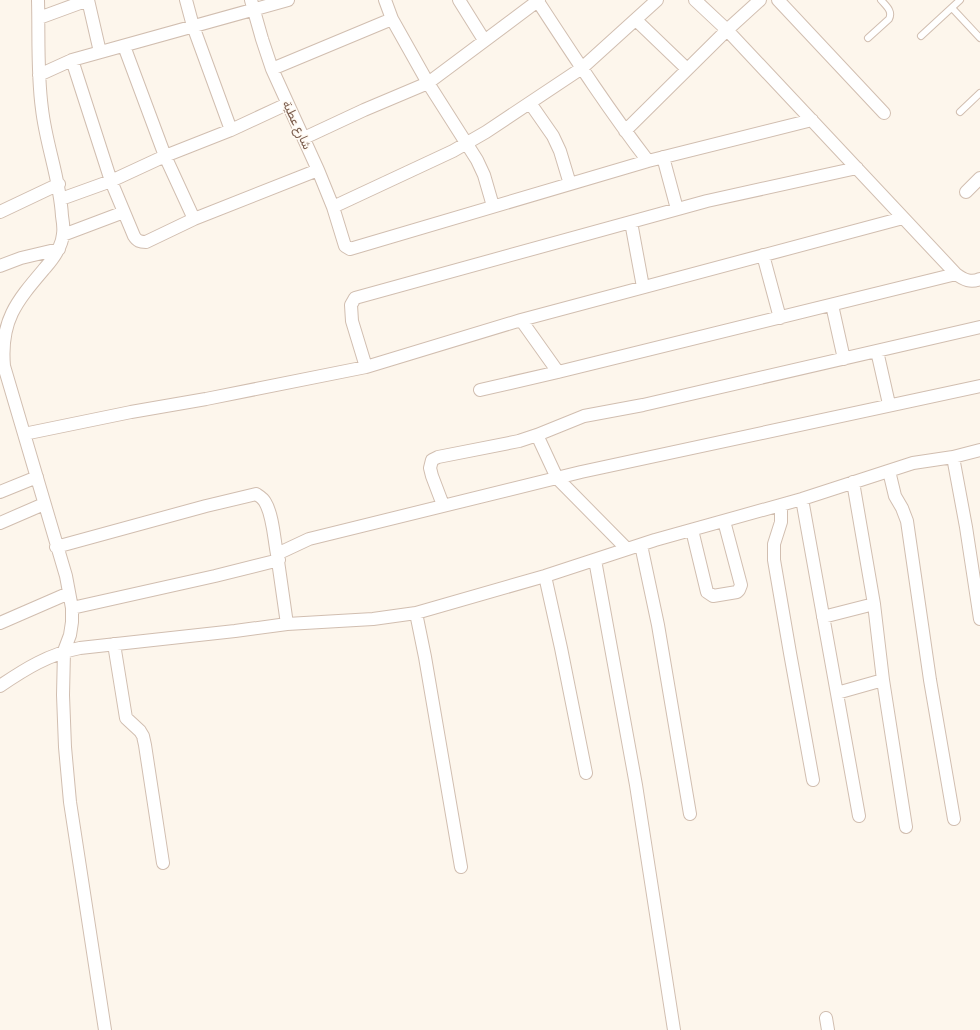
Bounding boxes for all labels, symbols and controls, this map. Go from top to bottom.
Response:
street label: شارع عطية [278,98,314,153]

